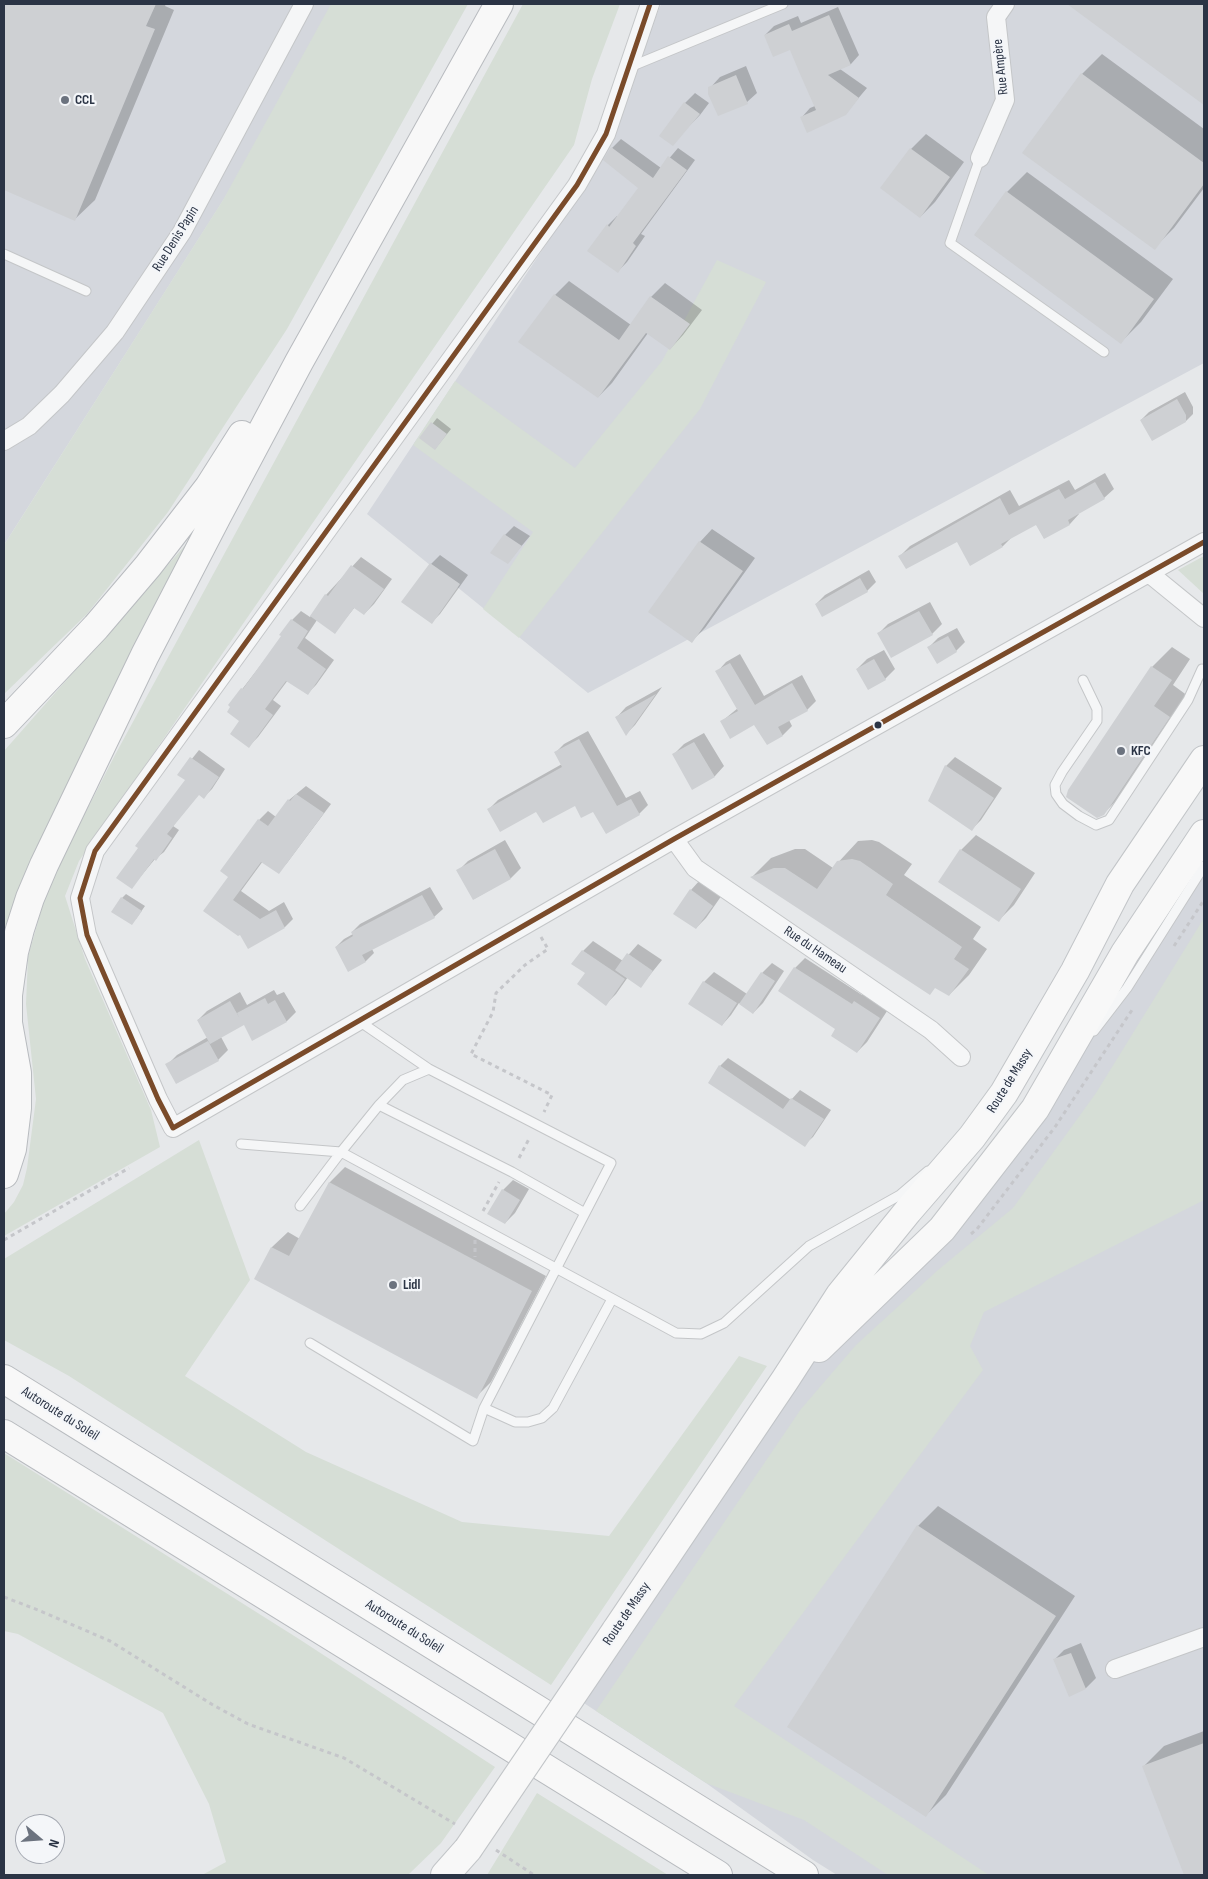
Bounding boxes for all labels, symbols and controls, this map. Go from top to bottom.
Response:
street label: Rue Ampère [990,38,1012,96]
place label: CCL [75,92,95,108]
marker: CCL [59,94,71,106]
street label: Rue Denis Papin [149,203,203,275]
unlabelled marker [873,720,883,730]
place label: KFC [1131,743,1151,759]
marker: KFC [1115,745,1127,757]
street label: Rue du Hameau [780,923,850,977]
street label: Route de Massy [984,1046,1036,1116]
place label: Lidl [403,1277,420,1293]
marker: Lidl [387,1279,399,1291]
street label: Autoroute du Soleil [18,1383,102,1445]
street label: Route de Massy [600,1579,654,1649]
street label: Autoroute du Soleil [362,1596,446,1658]
north arrow [15,1814,65,1864]
text: N [45,1837,63,1850]

